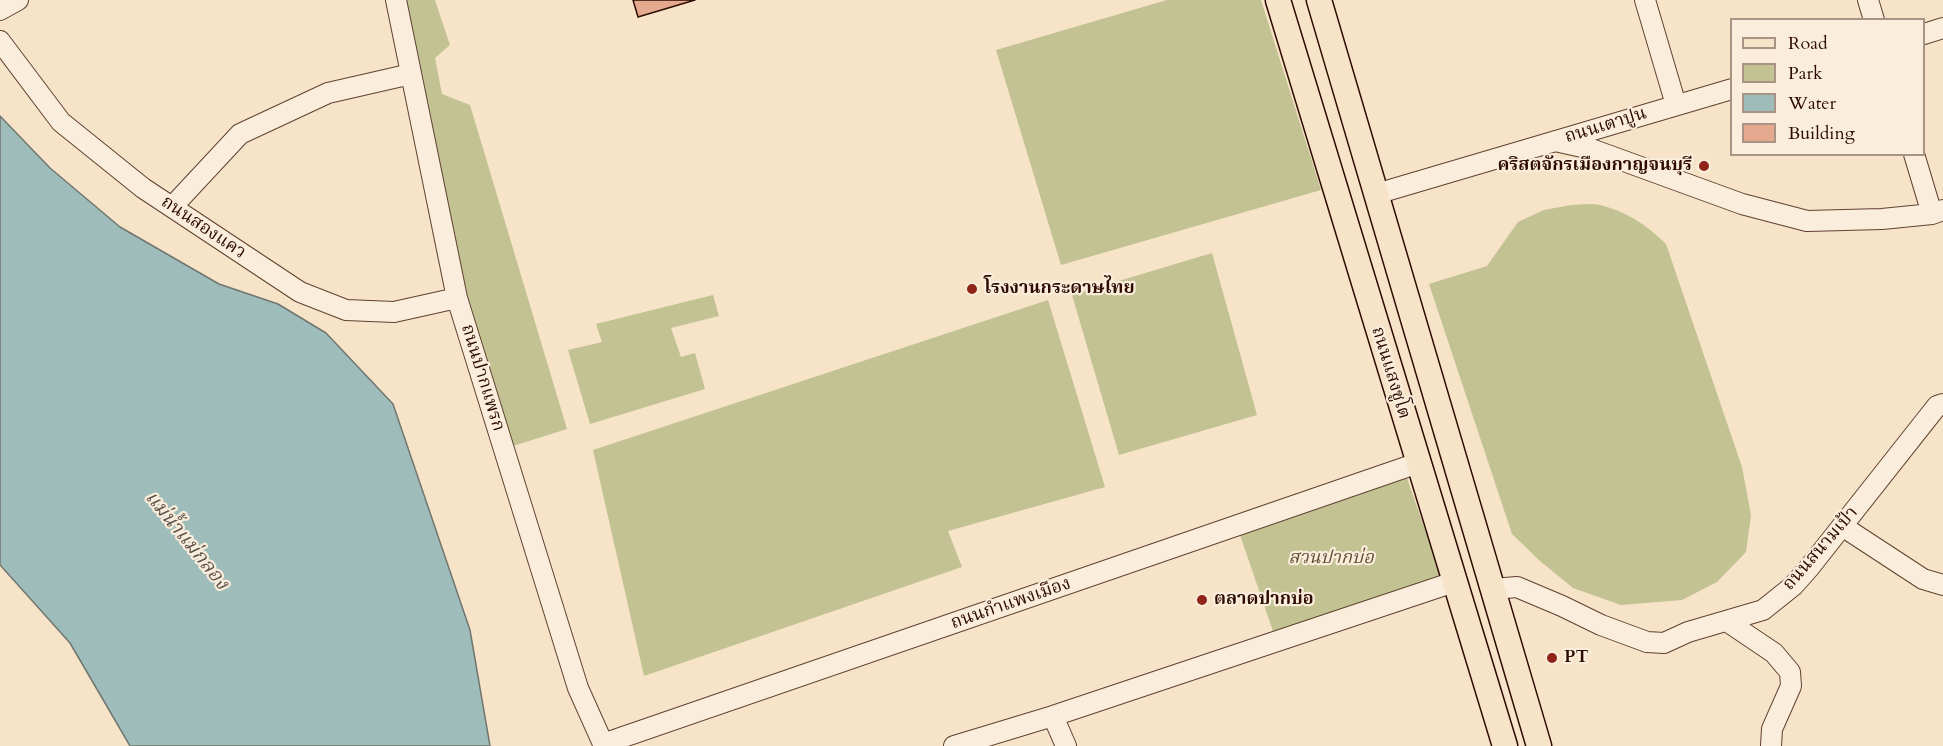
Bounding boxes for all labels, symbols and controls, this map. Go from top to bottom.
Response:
legend [1730,18,1925,156]
text: Road [1788,31,1828,56]
text: Park [1788,61,1823,86]
text: Water [1788,91,1836,116]
street label: ถนนเตาปูน [1562,103,1650,149]
text: Building [1788,121,1855,146]
place label: คริสตจักรเมืองกาญจนบุรี [1497,155,1692,177]
marker: คริสตจักรเมืองกาญจนบุรี [1697,159,1711,173]
street label: ถนนสองแคว [156,192,250,264]
place label: โรงงานกระดาษไทย [984,278,1135,300]
marker: โรงงานกระดาษไทย [965,282,979,296]
street label: ถนนปากแพรก [455,322,509,434]
street label: ถนนแสงชูโต [1366,324,1414,422]
water label: แม่น้ำแม่กลอง [139,487,233,595]
street label: ถนนสนามเป้า [1779,503,1863,595]
park label: สวนปากบ่อ [1288,548,1374,570]
street label: ถนนกำแพงเมือง [948,573,1074,635]
place label: ตลาดปากบ่อ [1214,589,1314,611]
marker: ตลาดปากบ่อ [1195,593,1209,607]
place label: PT [1564,647,1589,669]
marker: PT [1545,651,1559,665]

